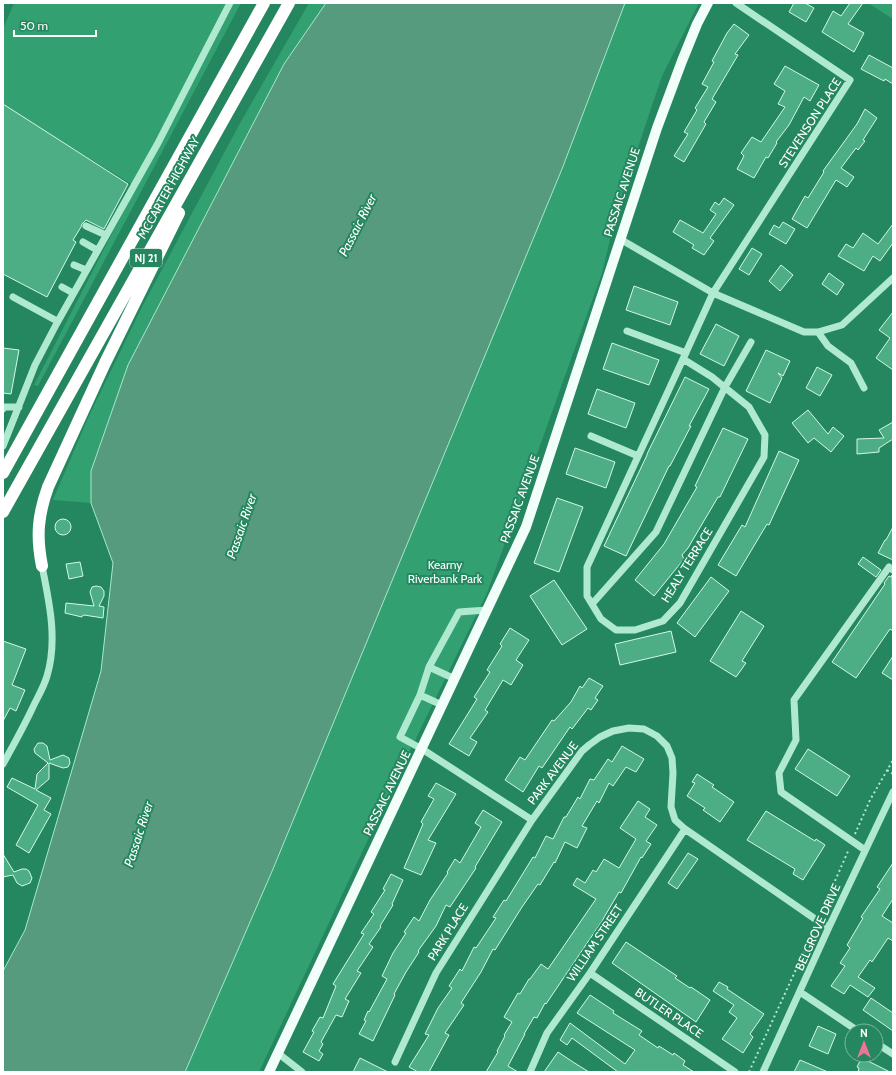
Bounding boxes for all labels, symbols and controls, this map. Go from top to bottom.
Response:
scale bar [14,12,96,38]
text: 50 m [20,18,48,33]
street label: STEVENSON PLACE [775,75,844,170]
street label: MCCARTER HIGHWAY [134,134,203,241]
street label: PASSAIC AVENUE [600,145,643,238]
water label: Passaic River [335,190,380,259]
road number: NJ 21 [130,249,162,267]
street label: PASSAIC AVENUE [497,452,543,545]
water label: Passaic River [222,491,260,561]
street label: HEALY TERRACE [658,524,716,605]
park label: Kearny Riverbank Park [408,557,483,586]
street label: PARK AVENUE [524,738,581,807]
street label: PASSAIC AVENUE [359,747,414,838]
water label: Passaic River [120,798,156,869]
street label: BELGROVE DRIVE [792,881,844,973]
street label: PARK PLACE [424,900,471,963]
street label: WILLIAM STREET [563,901,626,984]
street label: BUTLER PLACE [632,984,707,1041]
north arrow [844,1023,884,1063]
text: N [860,1026,868,1040]

